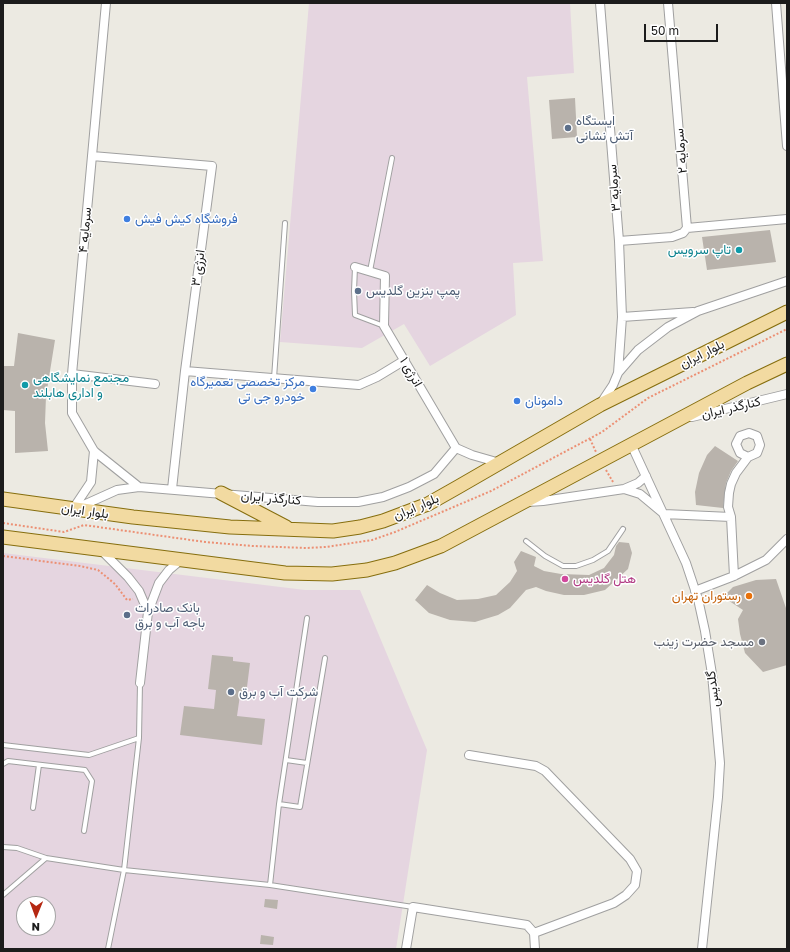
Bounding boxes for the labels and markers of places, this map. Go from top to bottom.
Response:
place label: ایستگاه آتش نشانی [576,113,633,144]
marker: ایستگاه آتش نشانی [563,123,573,133]
place label: فروشگاه کیش فیش [135,211,238,227]
marker: فروشگاه کیش فیش [122,214,132,224]
place label: تاپ سرویس [668,242,731,258]
marker: تاپ سرویس [734,245,744,255]
place label: پمپ بنزین گلدیس [366,283,460,299]
marker: پمپ بنزین گلدیس [353,286,363,296]
place label: مجتمع نمایشگاهی و اداری هابلند [33,370,129,401]
place label: مرکز تخصصی تعمیرگاه خودرو جی تی [190,374,305,405]
marker: مجتمع نمایشگاهی و اداری هابلند [20,380,30,390]
marker: مرکز تخصصی تعمیرگاه خودرو جی تی [308,384,318,394]
place label: دامونان [525,393,563,409]
marker: دامونان [512,396,522,406]
place label: هتل گلدیس [573,571,636,587]
marker: هتل گلدیس [560,574,570,584]
place label: رستوران تهران [672,588,741,604]
marker: رستوران تهران [744,591,754,601]
place label: بانک صادرات باجه آب و برق [135,600,205,631]
marker: بانک صادرات باجه آب و برق [122,610,132,620]
place label: مسجد حضرت زینب [654,634,754,650]
marker: مسجد حضرت زینب [757,637,767,647]
place label: شرکت آب و برق [239,684,318,700]
marker: شرکت آب و برق [226,687,236,697]

